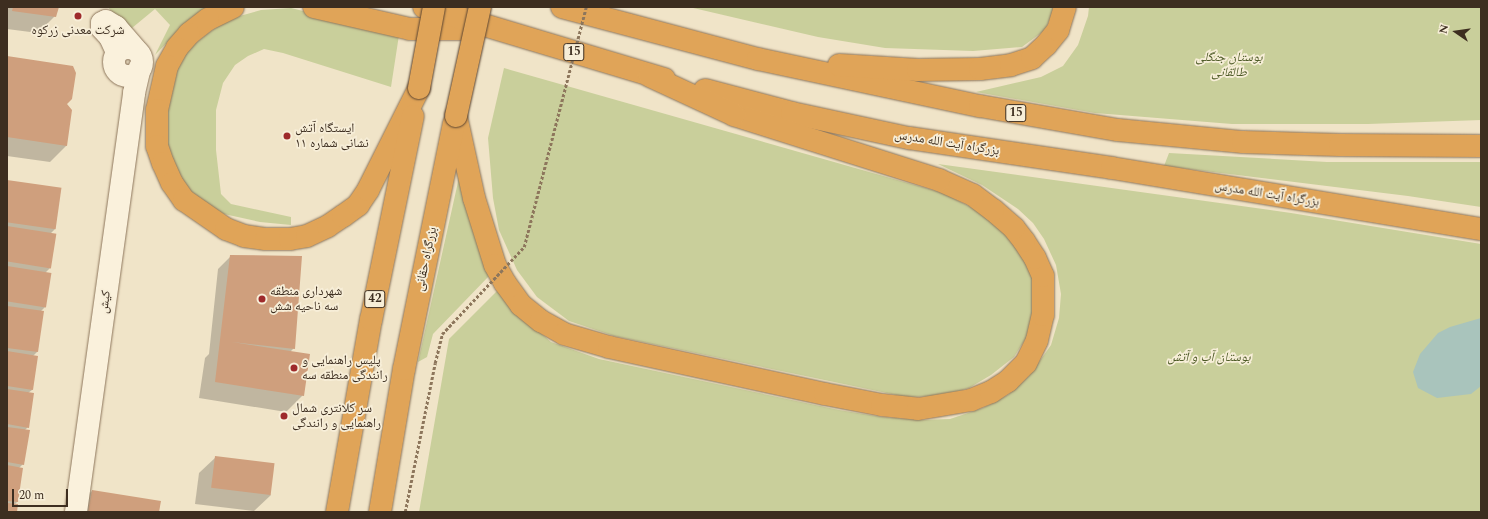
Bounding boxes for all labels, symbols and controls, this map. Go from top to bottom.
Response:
marker: شرکت معدنی زرکوه [73,11,83,21]
north arrow [1436,12,1476,52]
place label: شرکت معدنی زرکوه [31,22,125,38]
text: N [1435,23,1453,35]
road number: 15 [563,42,585,62]
park label: بوستان جنگلی طالقانی [1195,50,1263,81]
road number: 15 [1005,103,1027,123]
place label: ایستگاه آتش نشانی شماره ۱۱ [295,121,369,152]
street label: بزرگراه آیت الله مدرس [893,127,1001,159]
marker: ایستگاه آتش نشانی شماره ۱۱ [282,131,292,141]
street label: بزرگراه آیت الله مدرس [1213,178,1321,210]
street label: بزرگراه حقانی [412,225,440,293]
place label: شهرداری منطقه سه ناحیه شش [270,284,342,315]
street label: کیش [96,289,114,315]
road number: 42 [364,289,386,309]
marker: شهرداری منطقه سه ناحیه شش [257,294,267,304]
park label: بوستان آب و آتش [1167,349,1251,365]
place label: پلیس راهنمایی و رانندگی منطقه سه [302,353,388,384]
marker: پلیس راهنمایی و رانندگی منطقه سه [289,363,299,373]
place label: سر کلانتری شمال راهنمایی و رانندگی [292,401,381,432]
marker: سر کلانتری شمال راهنمایی و رانندگی [279,411,289,421]
scale bar [14,481,70,507]
text: 20 m [19,486,44,505]

